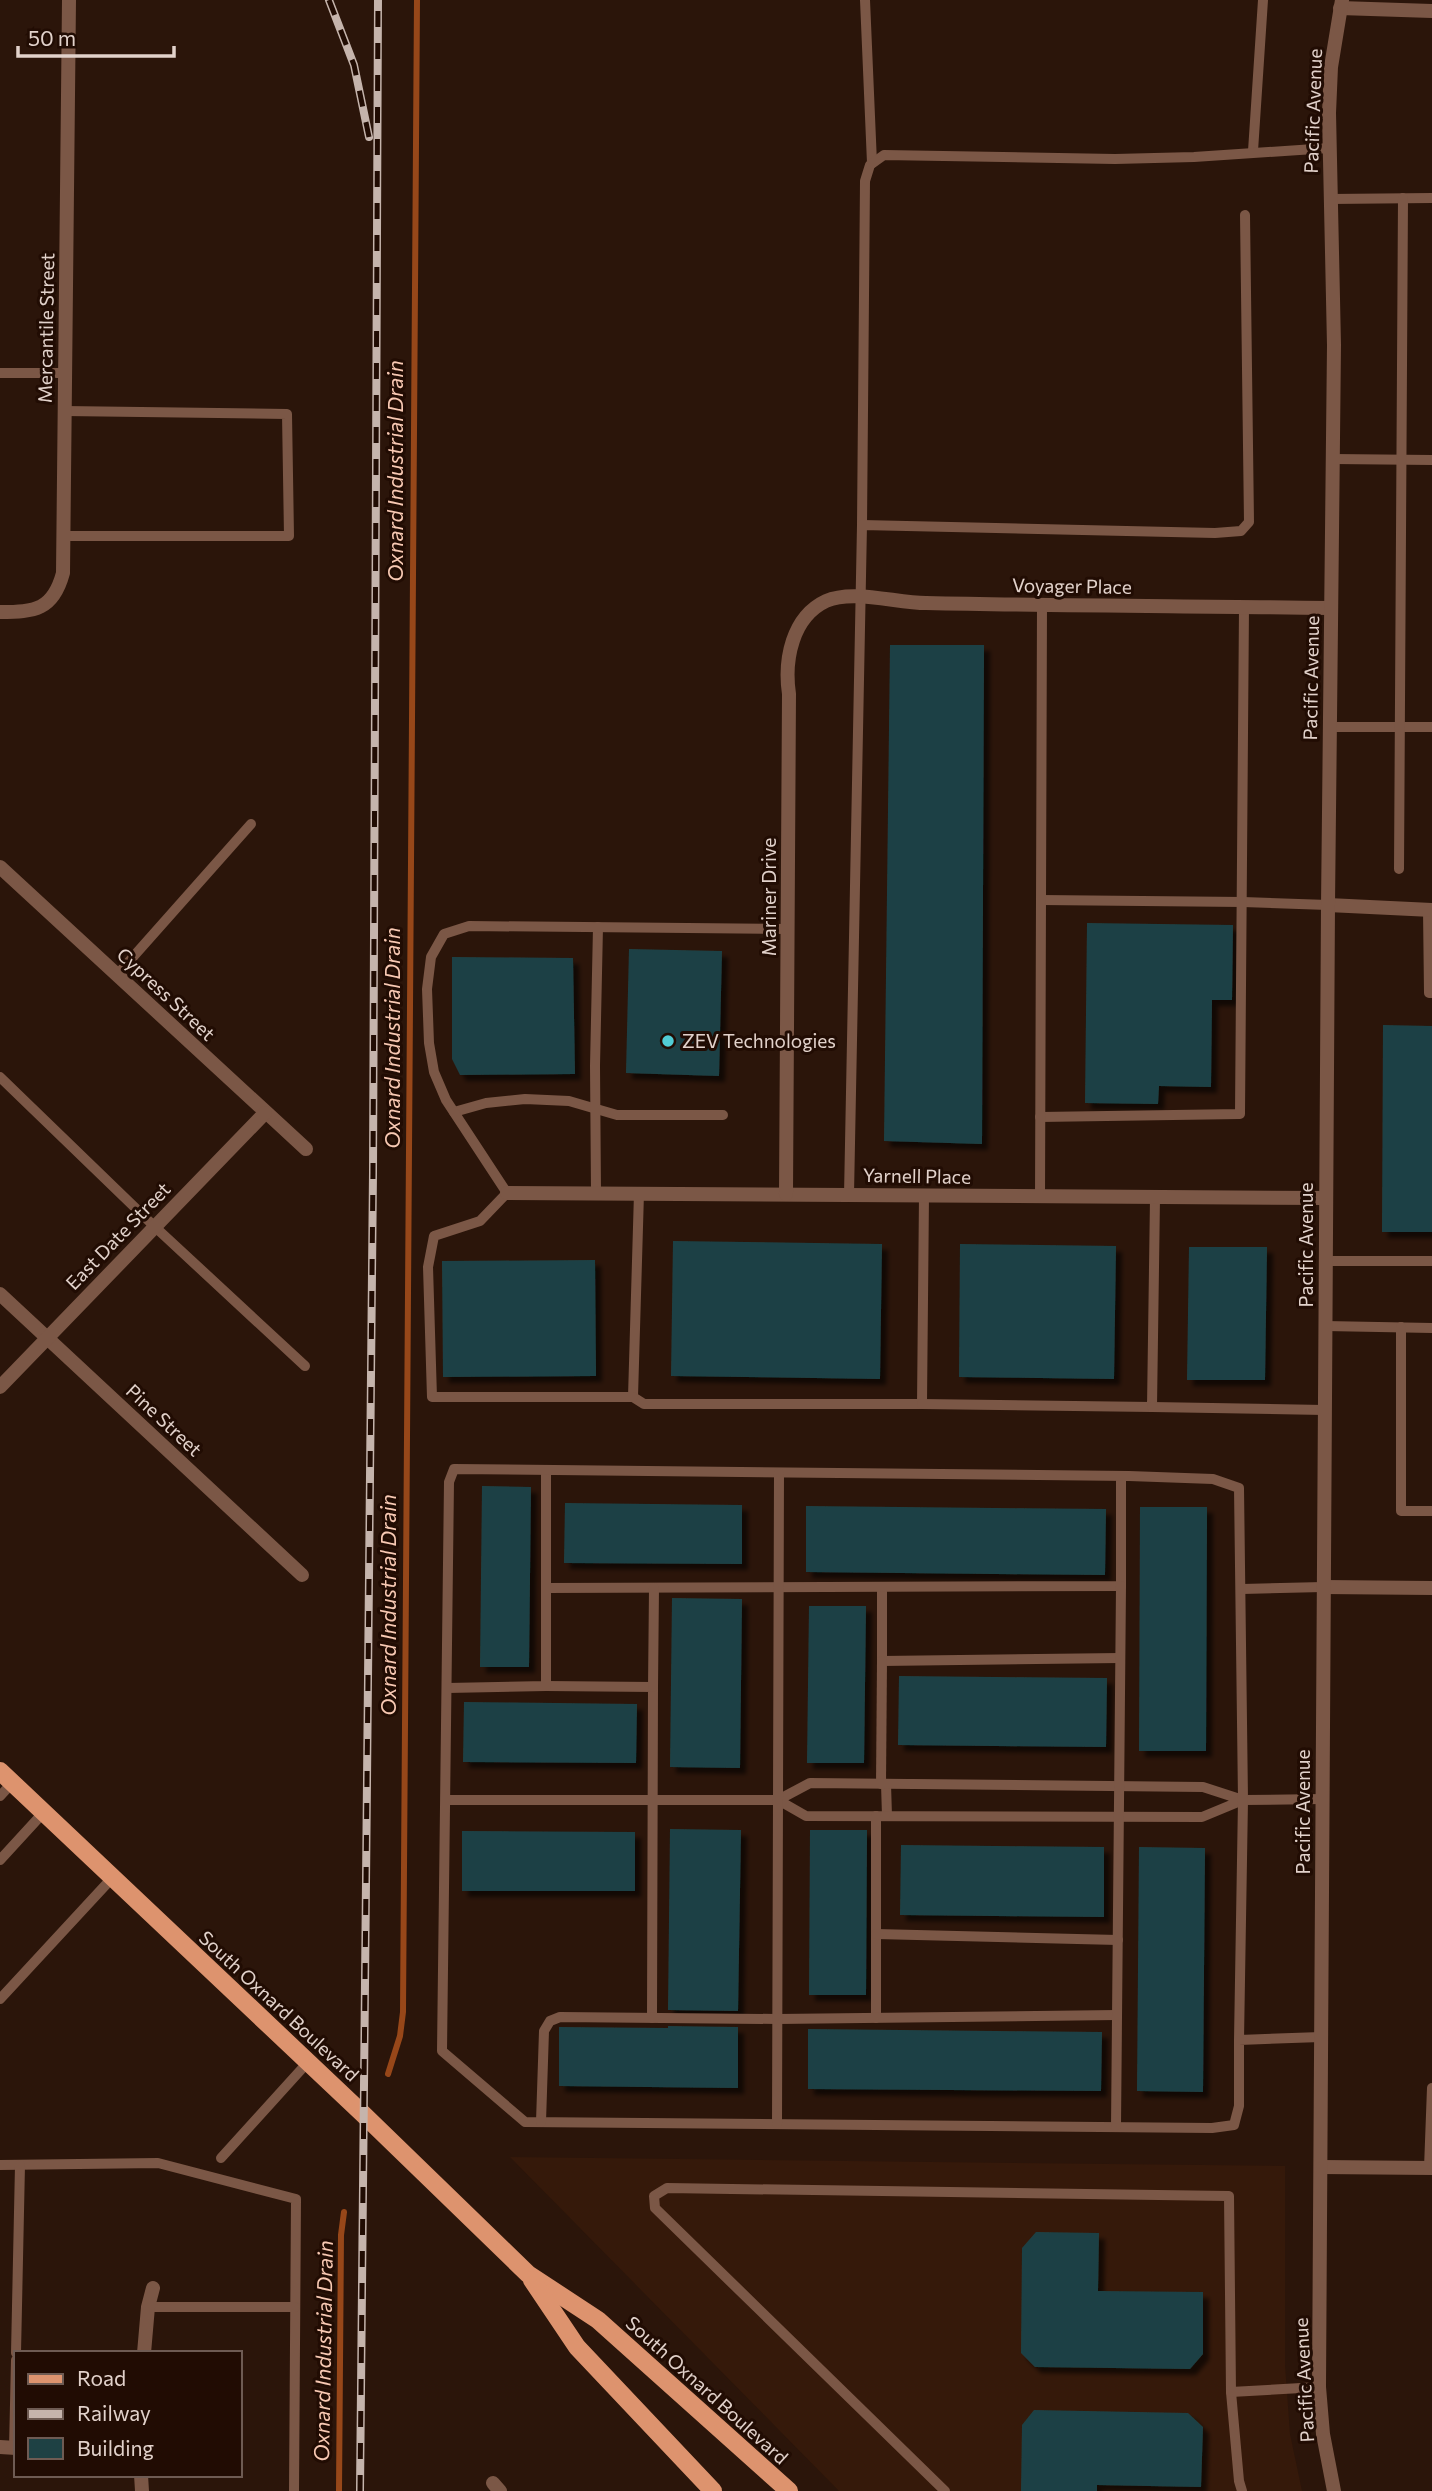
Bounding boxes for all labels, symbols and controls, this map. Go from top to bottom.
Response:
scale bar [18,14,173,58]
text: 50 m [28,25,76,50]
street label: Pacific Avenue [1299,48,1326,174]
street label: Mercantile Street [33,252,58,403]
water label: Oxnard Industrial Drain [382,360,407,582]
street label: Voyager Place [1012,573,1132,598]
street label: Pacific Avenue [1298,615,1323,741]
street label: Mariner Drive [757,838,780,956]
water label: Oxnard Industrial Drain [379,927,404,1149]
street label: Cypress Street [113,942,220,1045]
place label: ZEV Technologies [682,1029,836,1052]
marker: ZEV Technologies [660,1033,676,1049]
street label: Yarnell Place [863,1163,971,1188]
street label: East Date Street [61,1177,175,1294]
street label: Pacific Avenue [1294,1183,1317,1307]
street label: Pine Street [122,1379,207,1461]
water label: Oxnard Industrial Drain [375,1494,400,1716]
street label: Pacific Avenue [1291,1750,1314,1874]
street label: South Oxnard Boulevard [195,1926,364,2086]
water label: Oxnard Industrial Drain [308,2240,337,2462]
street label: South Oxnard Boulevard [622,2311,793,2468]
street label: Pacific Avenue [1289,2317,1318,2443]
legend [14,2351,242,2477]
text: Road [77,2365,126,2390]
text: Railway [77,2400,151,2425]
text: Building [77,2435,154,2460]

